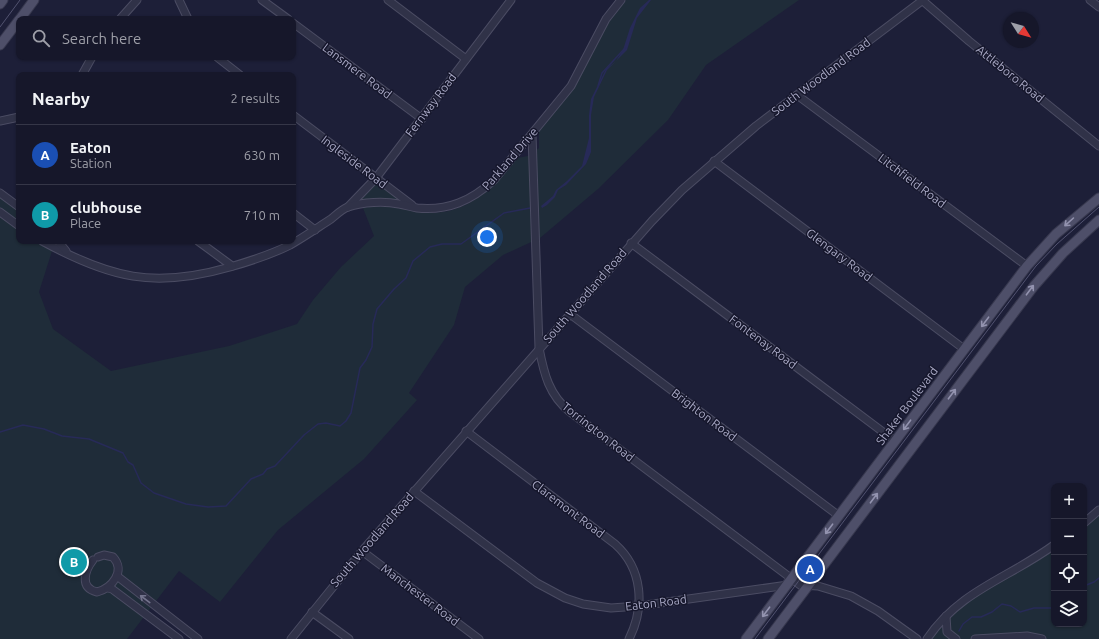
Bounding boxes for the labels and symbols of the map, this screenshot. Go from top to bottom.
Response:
north arrow [1003,12,1039,48]
street label: South Woodland Road [769,35,873,118]
street label: Lansmere Road [320,40,394,101]
street label: Attleboro Road [974,42,1047,105]
street label: Fernway Road [403,70,459,139]
street label: Parkland Drive [479,125,540,192]
street label: Ingleside Road [319,133,390,190]
street label: Litchfield Road [876,151,948,210]
one-way arrow [1063,218,1074,227]
street label: Glengary Road [804,226,875,283]
your location [477,227,497,247]
street label: South Woodland Road [540,246,629,345]
one-way arrow [1026,285,1035,296]
street label: Fontenay Road [727,312,799,371]
one-way arrow [981,316,989,327]
street label: Shaker Boulevard [873,364,940,447]
street label: Brighton Road [669,386,739,443]
one-way arrow [948,389,956,400]
street label: Torrington Road [560,399,637,464]
one-way arrow [902,420,911,431]
street label: Claremont Road [530,477,607,540]
street label: South Woodland Road [327,490,416,589]
one-way arrow [870,493,878,504]
one-way arrow [824,524,833,535]
pin: B [61,547,87,577]
pin: A [797,554,823,584]
street label: Manchester Road [379,561,462,628]
street label: Eaton Road [624,592,687,613]
one-way arrow [139,594,150,603]
one-way arrow [762,607,770,618]

